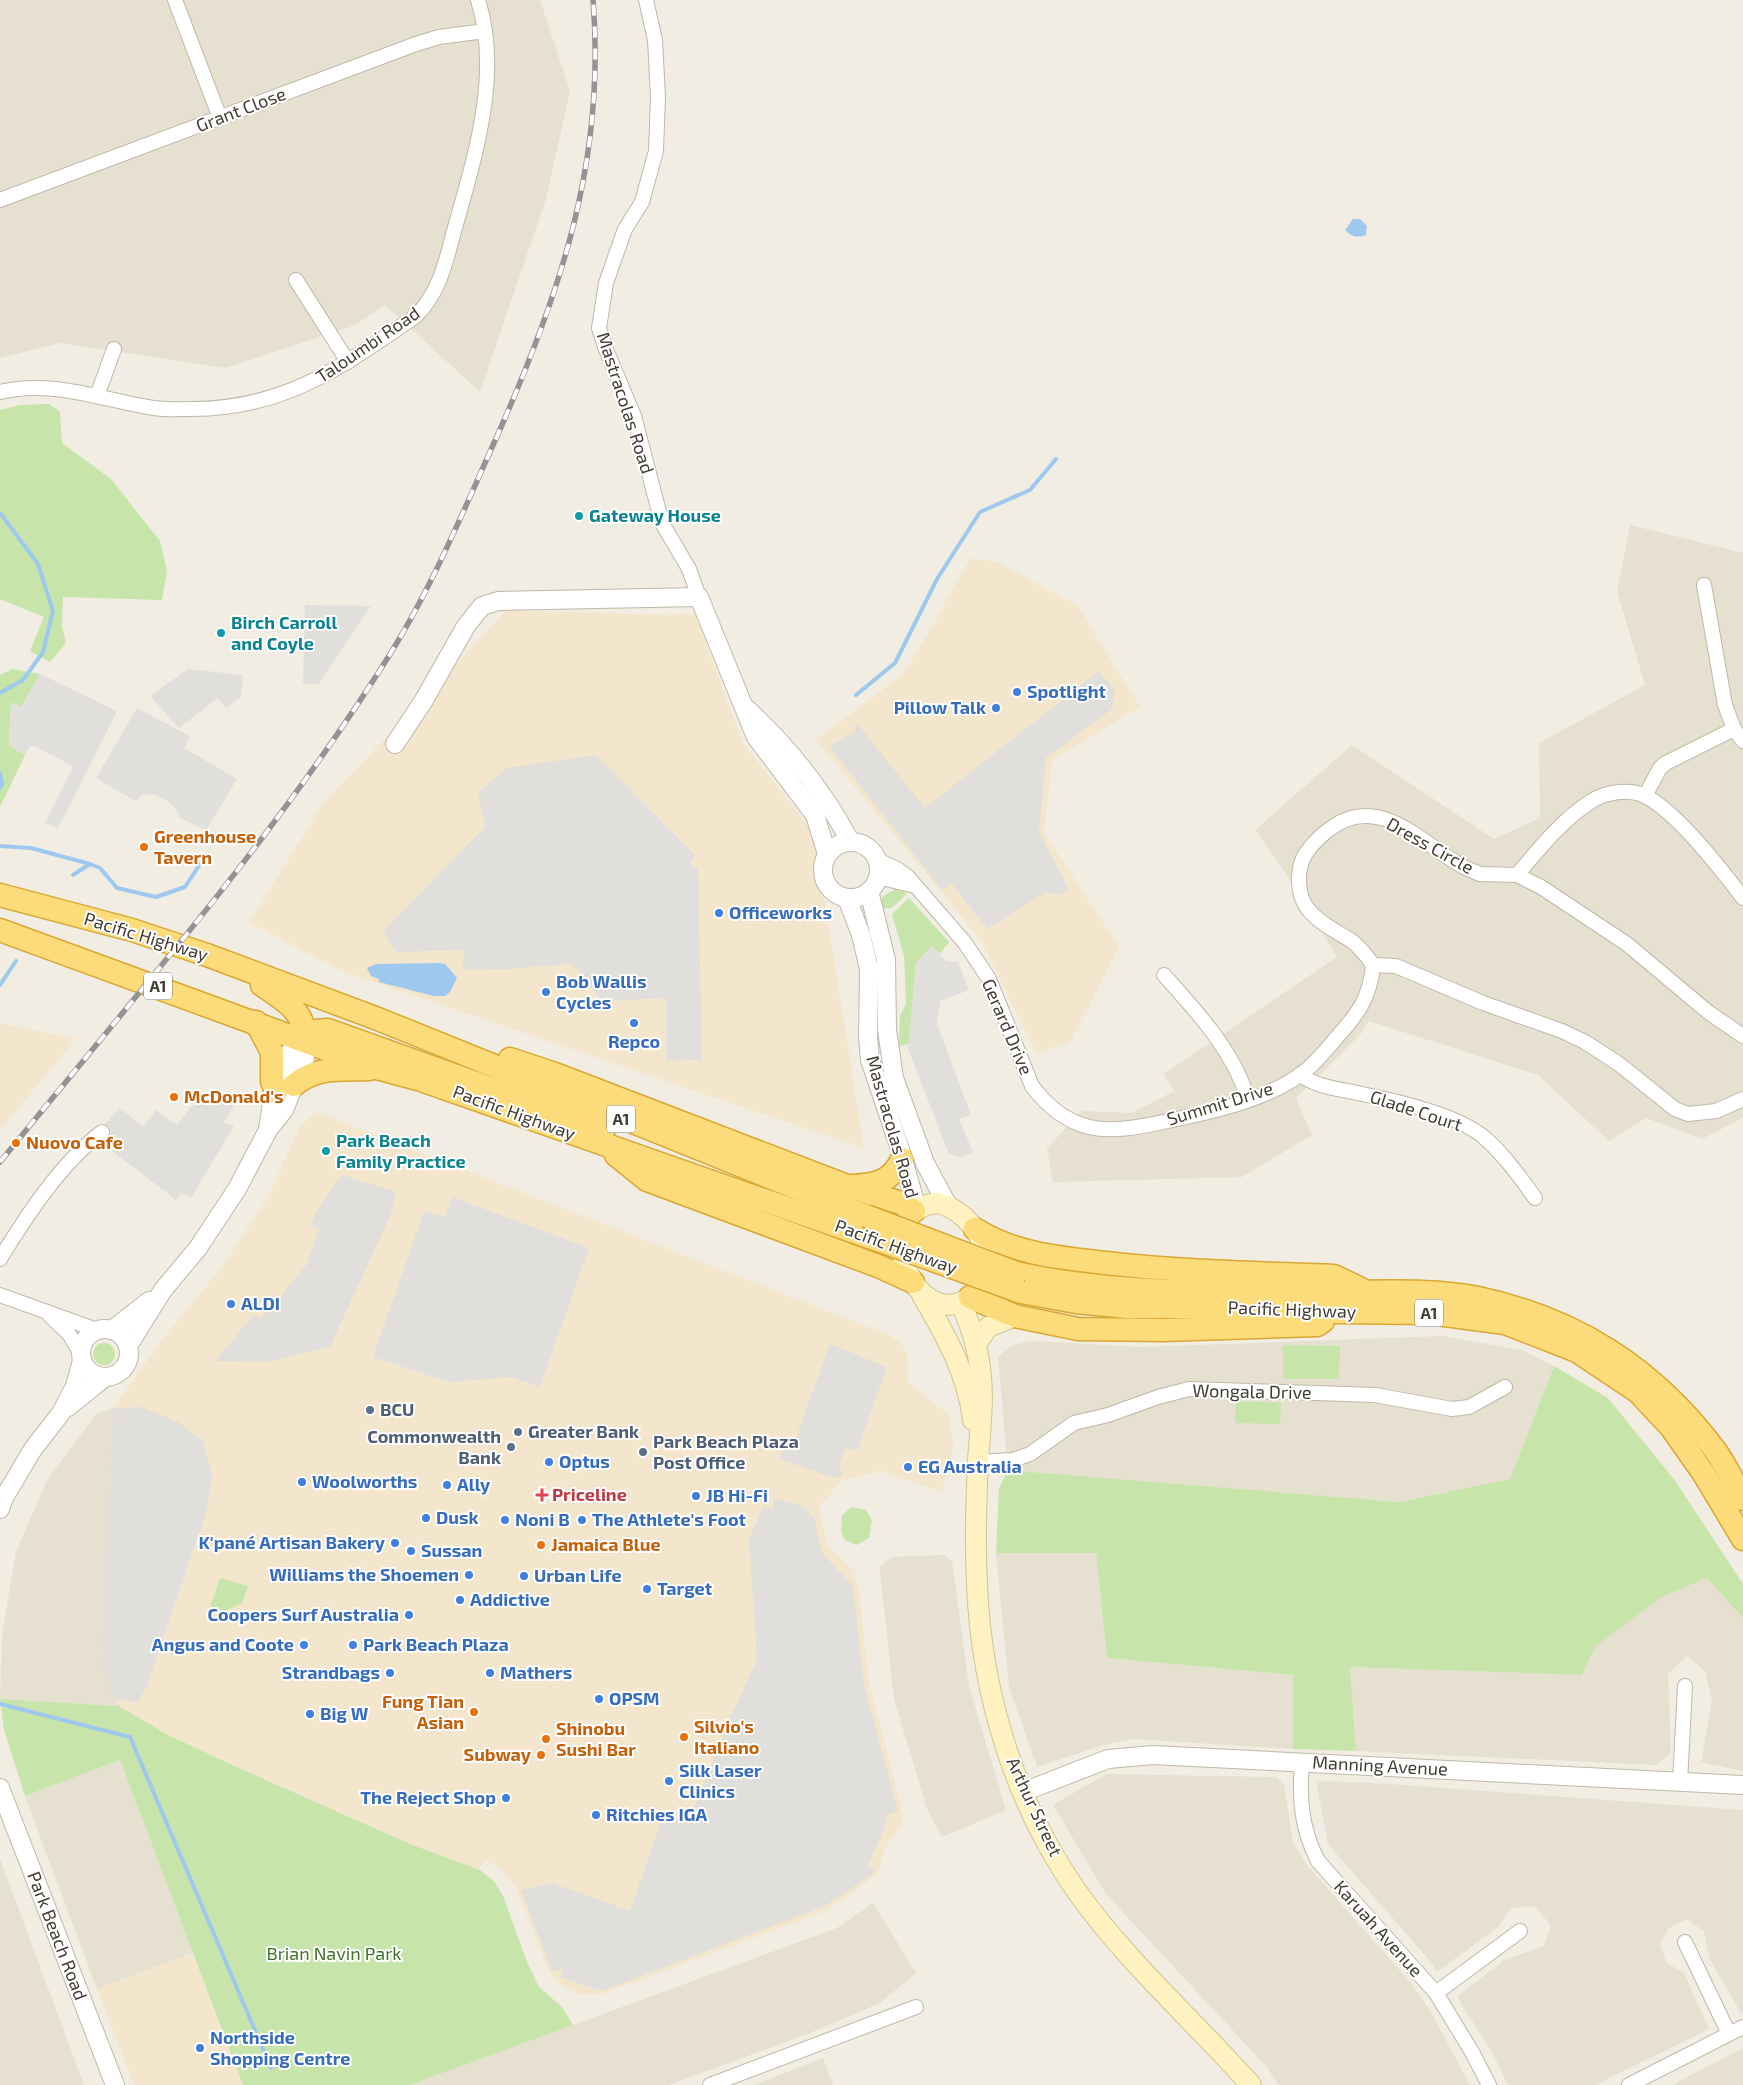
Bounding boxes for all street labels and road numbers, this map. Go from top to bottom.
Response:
street label: Grant Close [193,82,289,136]
street label: Taloumbi Road [311,301,424,387]
street label: Mastracolas Road [593,329,659,476]
street label: Dress Circle [1383,812,1478,878]
street label: Pacific Highway [82,907,211,966]
road number: A1 [144,972,172,999]
street label: Gerard Drive [978,975,1038,1078]
street label: Mastracolas Road [862,1053,924,1201]
street label: Summit Drive [1164,1076,1276,1130]
street label: Pacific Highway [450,1080,579,1145]
street label: Glade Court [1368,1085,1465,1135]
road number: A1 [607,1106,635,1132]
street label: Pacific Highway [832,1214,961,1279]
street label: Pacific Highway [1227,1296,1357,1322]
road number: A1 [1415,1300,1443,1326]
street label: Wongala Drive [1192,1379,1312,1403]
street label: Manning Avenue [1312,1750,1448,1780]
street label: Arthur Street [1002,1753,1068,1860]
street label: Park Beach Road [23,1868,93,2003]
street label: Karuah Avenue [1330,1876,1428,1981]

